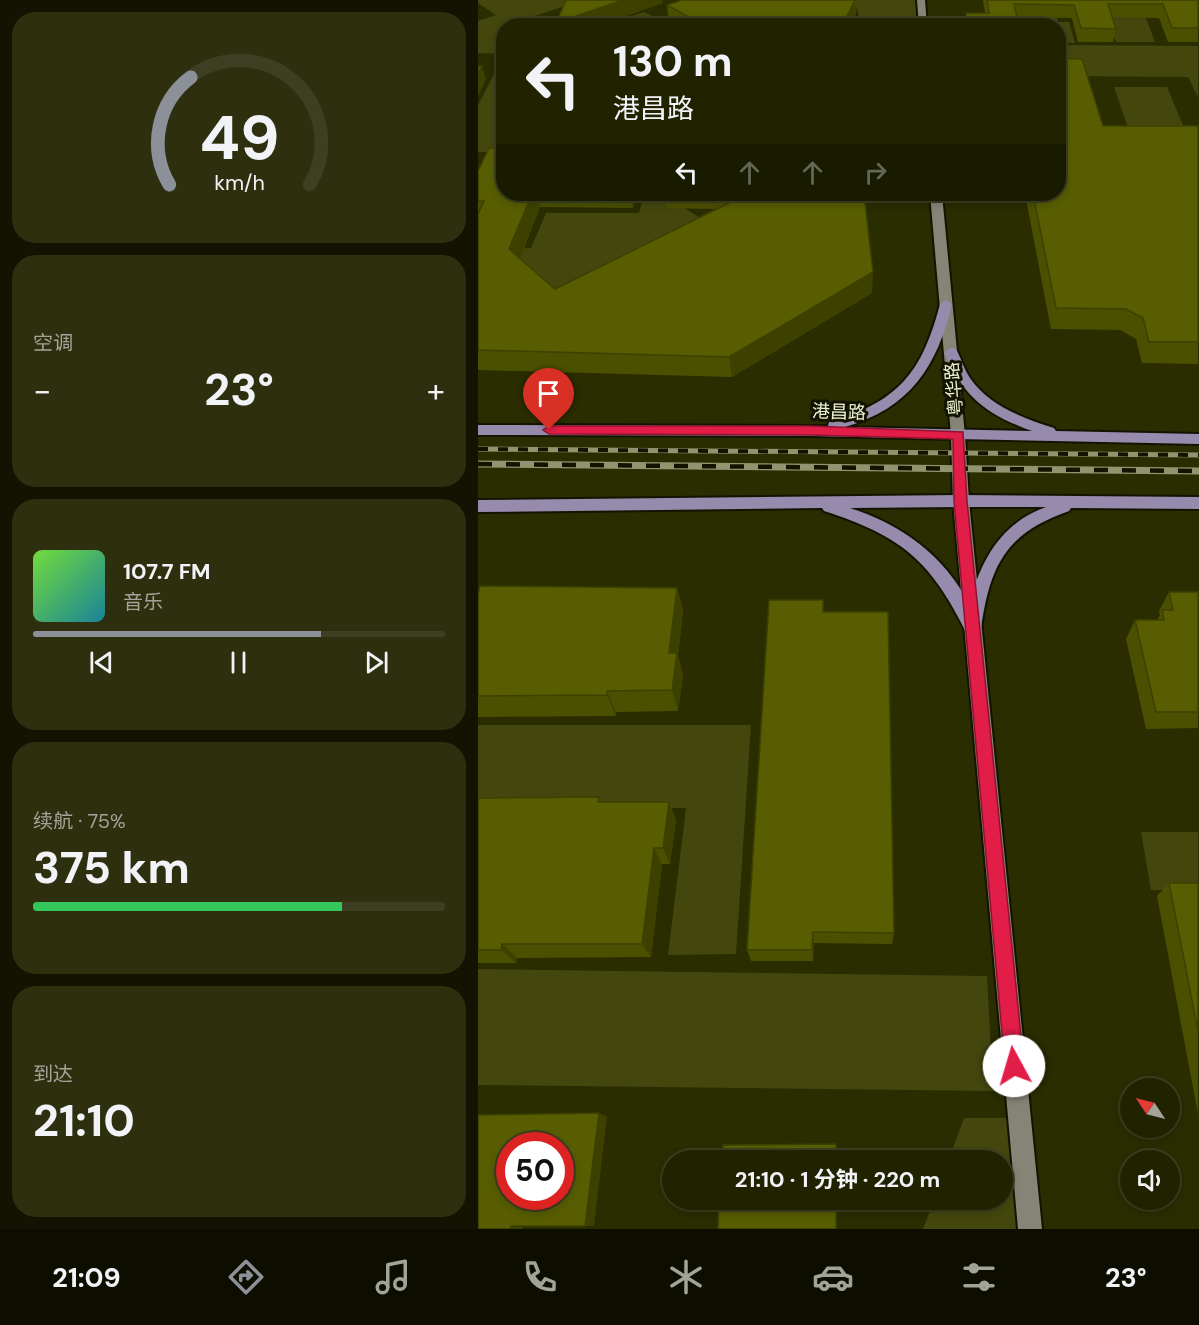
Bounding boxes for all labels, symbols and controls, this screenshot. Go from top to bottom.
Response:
text: 130 m [613,34,733,89]
icon: left [514,42,592,120]
text: 港昌路 [613,91,694,126]
text: 49 [199,97,279,178]
icon: left [670,156,703,189]
icon: ahead [733,156,766,189]
icon: ahead [796,156,829,189]
icon: right [859,156,892,189]
text: km/h [214,169,264,197]
text: 空调 [33,330,73,356]
text: 23° [204,360,274,419]
street label: 粤华路 [940,361,968,417]
pin [523,368,574,430]
text: − [33,369,51,412]
text: + [427,369,445,412]
icon: arrive [532,377,565,410]
street label: 港昌路 [812,399,866,425]
text: 107.7 FM [123,557,210,586]
text: 音乐 [123,589,163,615]
icon: previous [85,646,118,679]
icon: pause [222,646,255,679]
icon: next [360,646,393,679]
text: 续航 · 75% [33,808,126,834]
text: 375 km [33,838,190,897]
position arrow [982,1034,1046,1098]
text: 到达 [33,1061,73,1087]
north arrow [1120,1078,1180,1138]
map controls [1120,1078,1180,1210]
text: 21:10 [33,1091,135,1150]
speed limit sign: 50 [496,1132,574,1210]
button: sound [1120,1150,1180,1210]
text: 21:10 · 1 分钟 · 220 m [735,1165,940,1194]
icon: directions [225,1256,267,1298]
icon: music [372,1256,414,1298]
icon: phone [519,1256,561,1298]
icon: climate [665,1256,707,1298]
icon: car [812,1256,854,1298]
icon: filters [958,1256,1000,1298]
text: 21:09 [52,1260,121,1295]
text: 23° [1105,1260,1147,1295]

